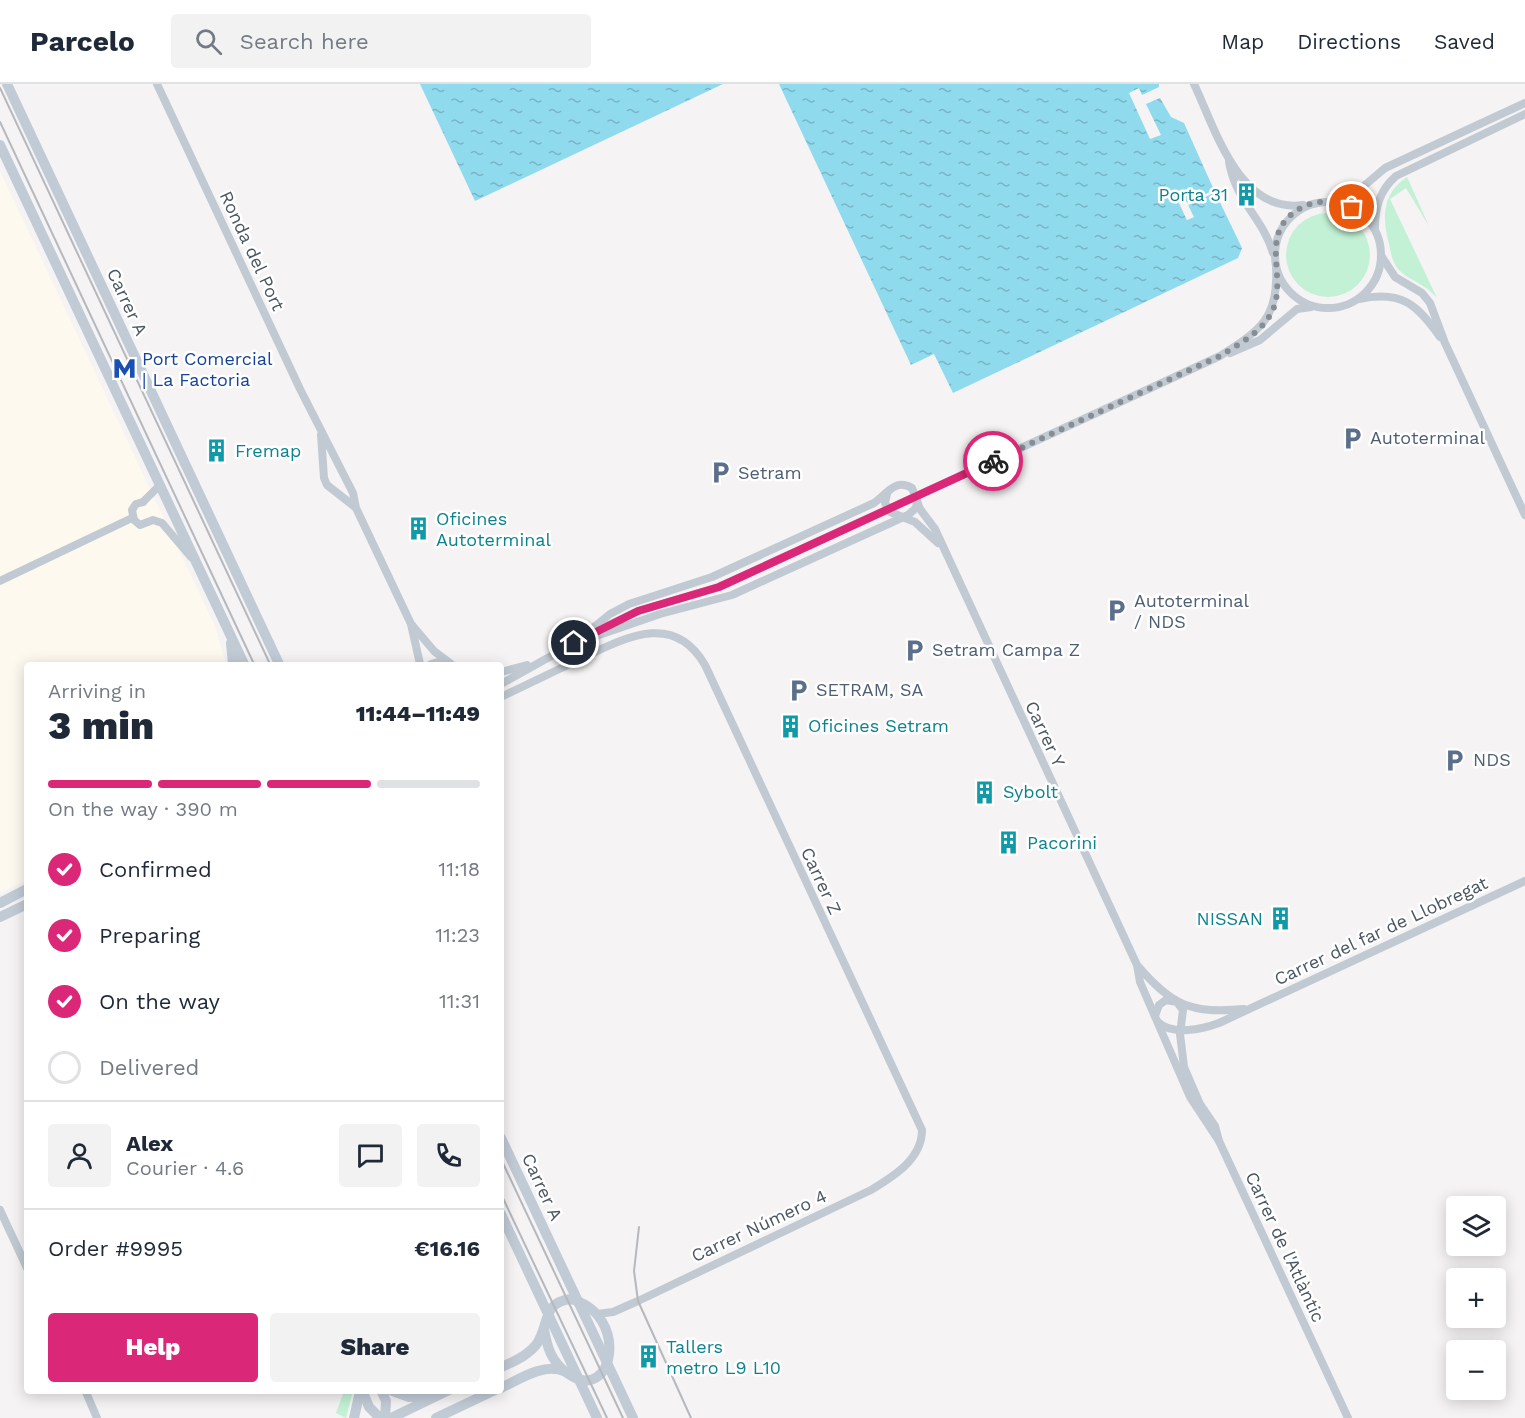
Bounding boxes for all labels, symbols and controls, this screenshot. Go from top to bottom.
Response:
search box [171,14,591,68]
text: Parcelo [30,25,135,58]
icon: search [192,25,225,58]
text: Search here [240,29,369,54]
text: Map [1221,29,1264,54]
text: Directions [1297,29,1401,54]
text: Saved [1434,29,1495,54]
pin [1326,181,1377,232]
building icon: Porta 31 [1233,182,1259,208]
place label: Porta 31 [1159,184,1228,205]
street label: Ronda del Port [216,188,290,314]
icon: bag [1335,190,1368,223]
street label: Carrer A [103,265,152,339]
place label: Port Comercial | La Factoria [142,348,273,390]
metro station icon: Port Comercial | La Factoria [111,356,137,382]
parking icon: Autoterminal [1339,425,1365,451]
place label: Autoterminal [1370,427,1486,448]
courier [963,431,1023,491]
building icon: Fremap [204,438,230,464]
place label: Fremap [235,440,301,461]
icon: bike [977,445,1010,478]
parking icon: Setram [707,460,733,486]
place label: Setram [738,462,802,483]
place label: Oficines Autoterminal [436,508,552,550]
building icon: Oficines Autoterminal [405,516,431,542]
place label: Autoterminal / NDS [1134,590,1250,632]
parking icon: Autoterminal / NDS [1103,598,1129,624]
pin [548,617,599,668]
icon: home [557,626,590,659]
parking icon: Setram Campa Z [901,637,927,663]
place label: Setram Campa Z [932,639,1080,660]
parking icon: SETRAM, SA [785,677,811,703]
text: Arriving in [48,679,146,703]
place label: SETRAM, SA [816,679,923,700]
street label: Carrer Y [1021,698,1070,771]
text: 11:44–11:49 [356,701,480,726]
text: 3 min [48,703,154,748]
building icon: Oficines Setram [777,713,803,739]
place label: Oficines Setram [808,715,949,736]
parking icon: NDS [1442,747,1468,773]
place label: NDS [1473,749,1511,770]
building icon: Sybolt [972,779,998,805]
place label: Sybolt [1003,781,1059,802]
text: On the way · 390 m [48,797,238,821]
building icon: Pacorini [996,830,1022,856]
place label: Pacorini [1027,832,1097,853]
street label: Carrer Z [797,844,846,918]
icon: check [48,853,81,886]
text: Confirmed [99,857,212,882]
text: 11:18 [438,857,480,881]
street label: Carrer del far de Llobregat [1271,872,1491,989]
building icon: NISSAN [1268,906,1294,932]
place label: NISSAN [1196,908,1263,929]
icon: check [48,919,81,952]
text: Preparing [99,923,200,948]
text: 11:23 [435,923,480,947]
icon: check [48,985,81,1018]
text: On the way [99,989,220,1014]
text: 11:31 [439,989,480,1013]
text: Delivered [99,1055,199,1080]
button: person [48,1124,111,1187]
button: chat [339,1124,402,1187]
button: phone [417,1124,480,1187]
text: Alex [126,1131,173,1156]
street label: Carrer A [518,1150,567,1224]
text: Courier · 4.6 [126,1156,244,1180]
street label: Carrer de l'Atlàntic [1241,1168,1330,1325]
street label: Carrer Número 4 [688,1185,830,1266]
map controls [1446,1196,1506,1400]
button: layers [1446,1196,1506,1256]
text: Order #9995 [48,1236,183,1261]
text: €16.16 [414,1236,480,1261]
button: + [1446,1268,1506,1328]
button: Help [48,1313,258,1382]
button: Share [270,1313,480,1382]
place label: Tallers metro L9 L10 [666,1336,781,1378]
button: − [1446,1340,1506,1400]
building icon: Tallers metro L9 L10 [635,1344,661,1370]

